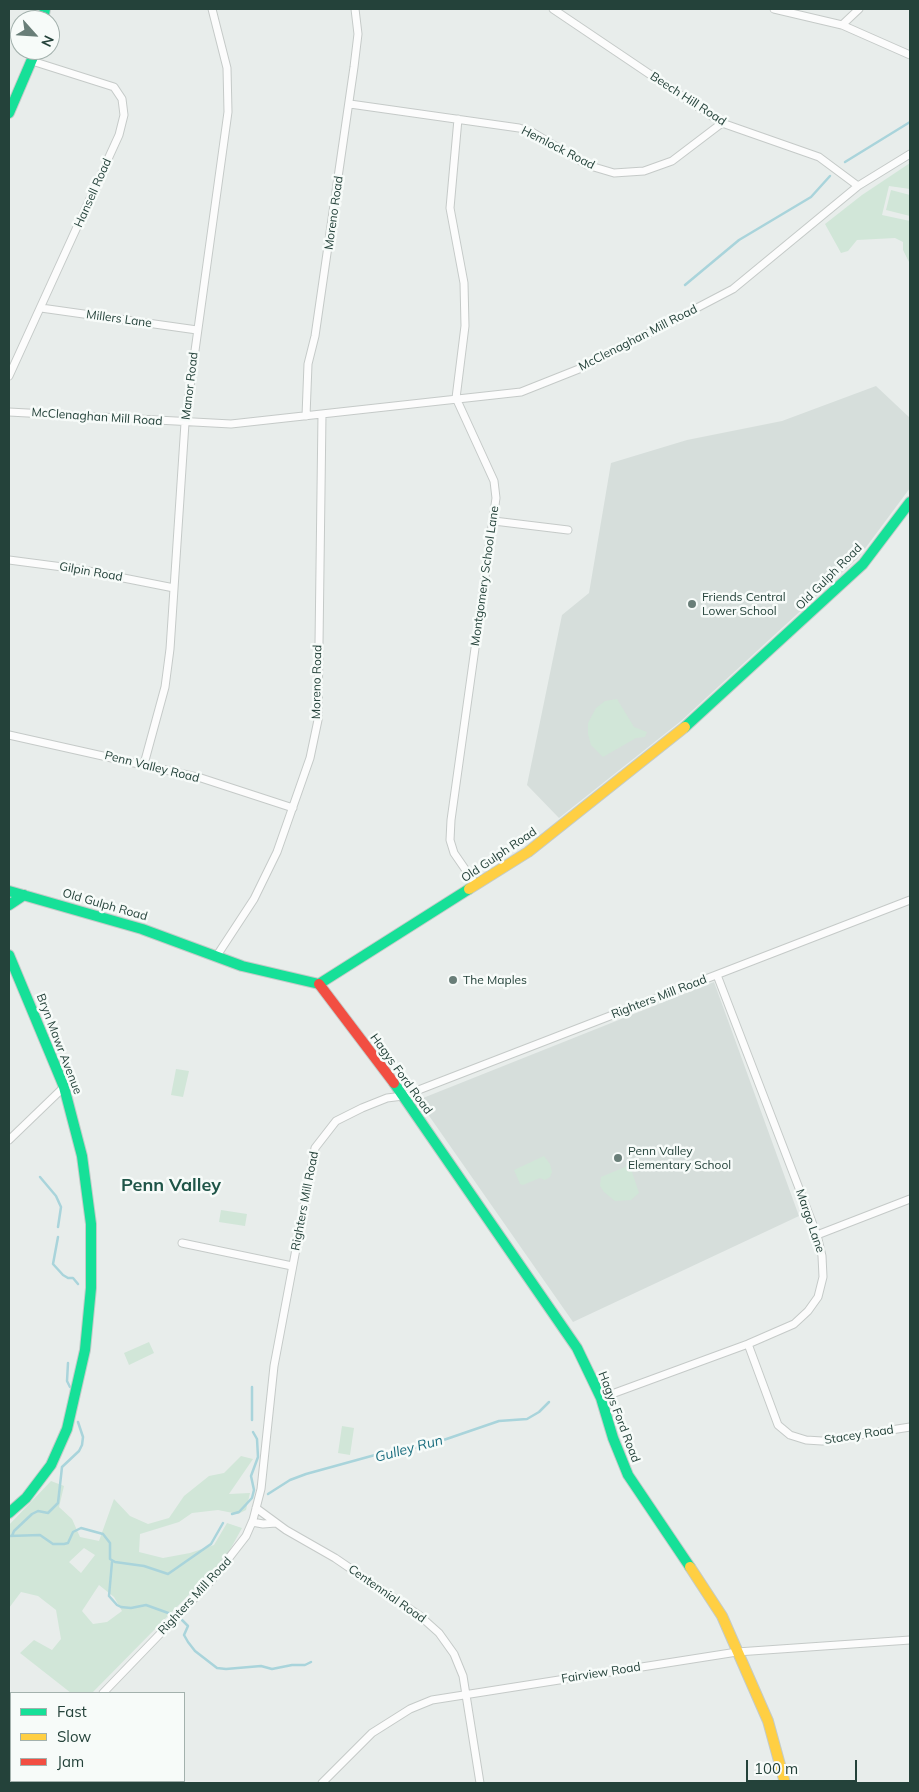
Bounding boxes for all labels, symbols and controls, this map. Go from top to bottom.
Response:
north arrow [10,10,60,60]
text: N [37,32,58,50]
street label: Beech Hill Road [647,69,729,129]
street label: Hemlock Road [519,123,597,173]
street label: Hansell Road [71,156,115,230]
street label: Moreno Road [322,175,346,251]
street label: McClenaghan Mill Road [576,302,700,374]
street label: Millers Lane [85,307,153,331]
street label: Manor Road [179,351,201,421]
street label: McClenaghan Mill Road [31,405,163,429]
street label: Montgomery School Lane [468,505,502,647]
street label: Old Gulph Road [793,541,865,613]
street label: Gilpin Road [58,559,124,585]
place label: Friends Central Lower School [702,590,786,618]
marker: Friends Central Lower School [686,598,698,610]
street label: Moreno Road [309,645,325,719]
street label: Penn Valley Road [103,748,201,786]
street label: Old Gulph Road [459,824,539,886]
street label: Old Gulph Road [61,886,149,924]
street label: Righters Mill Road [609,972,709,1022]
place label: The Maples [463,973,527,987]
marker: The Maples [447,974,459,986]
street label: Bryn Mawr Avenue [33,992,85,1096]
street label: Hagys Ford Road [367,1031,435,1117]
place label: Penn Valley Elementary School [628,1144,731,1172]
street label: Righters Mill Road [288,1150,322,1252]
marker: Penn Valley Elementary School [612,1152,624,1164]
district label: Penn Valley [121,1175,221,1197]
street label: Margo Lane [792,1187,828,1255]
street label: Hagys Ford Road [595,1369,643,1465]
street label: Stacey Road [823,1422,895,1448]
water label: Gulley Run [373,1432,445,1466]
street label: Righters Mill Road [155,1554,235,1638]
street label: Centennial Road [345,1562,429,1626]
street label: Fairview Road [560,1660,642,1686]
legend [10,1692,185,1782]
text: Fast [57,1702,87,1721]
text: Slow [57,1727,91,1746]
scale bar [749,1750,860,1782]
text: Jam [57,1752,84,1771]
text: 100 m [754,1759,798,1778]

